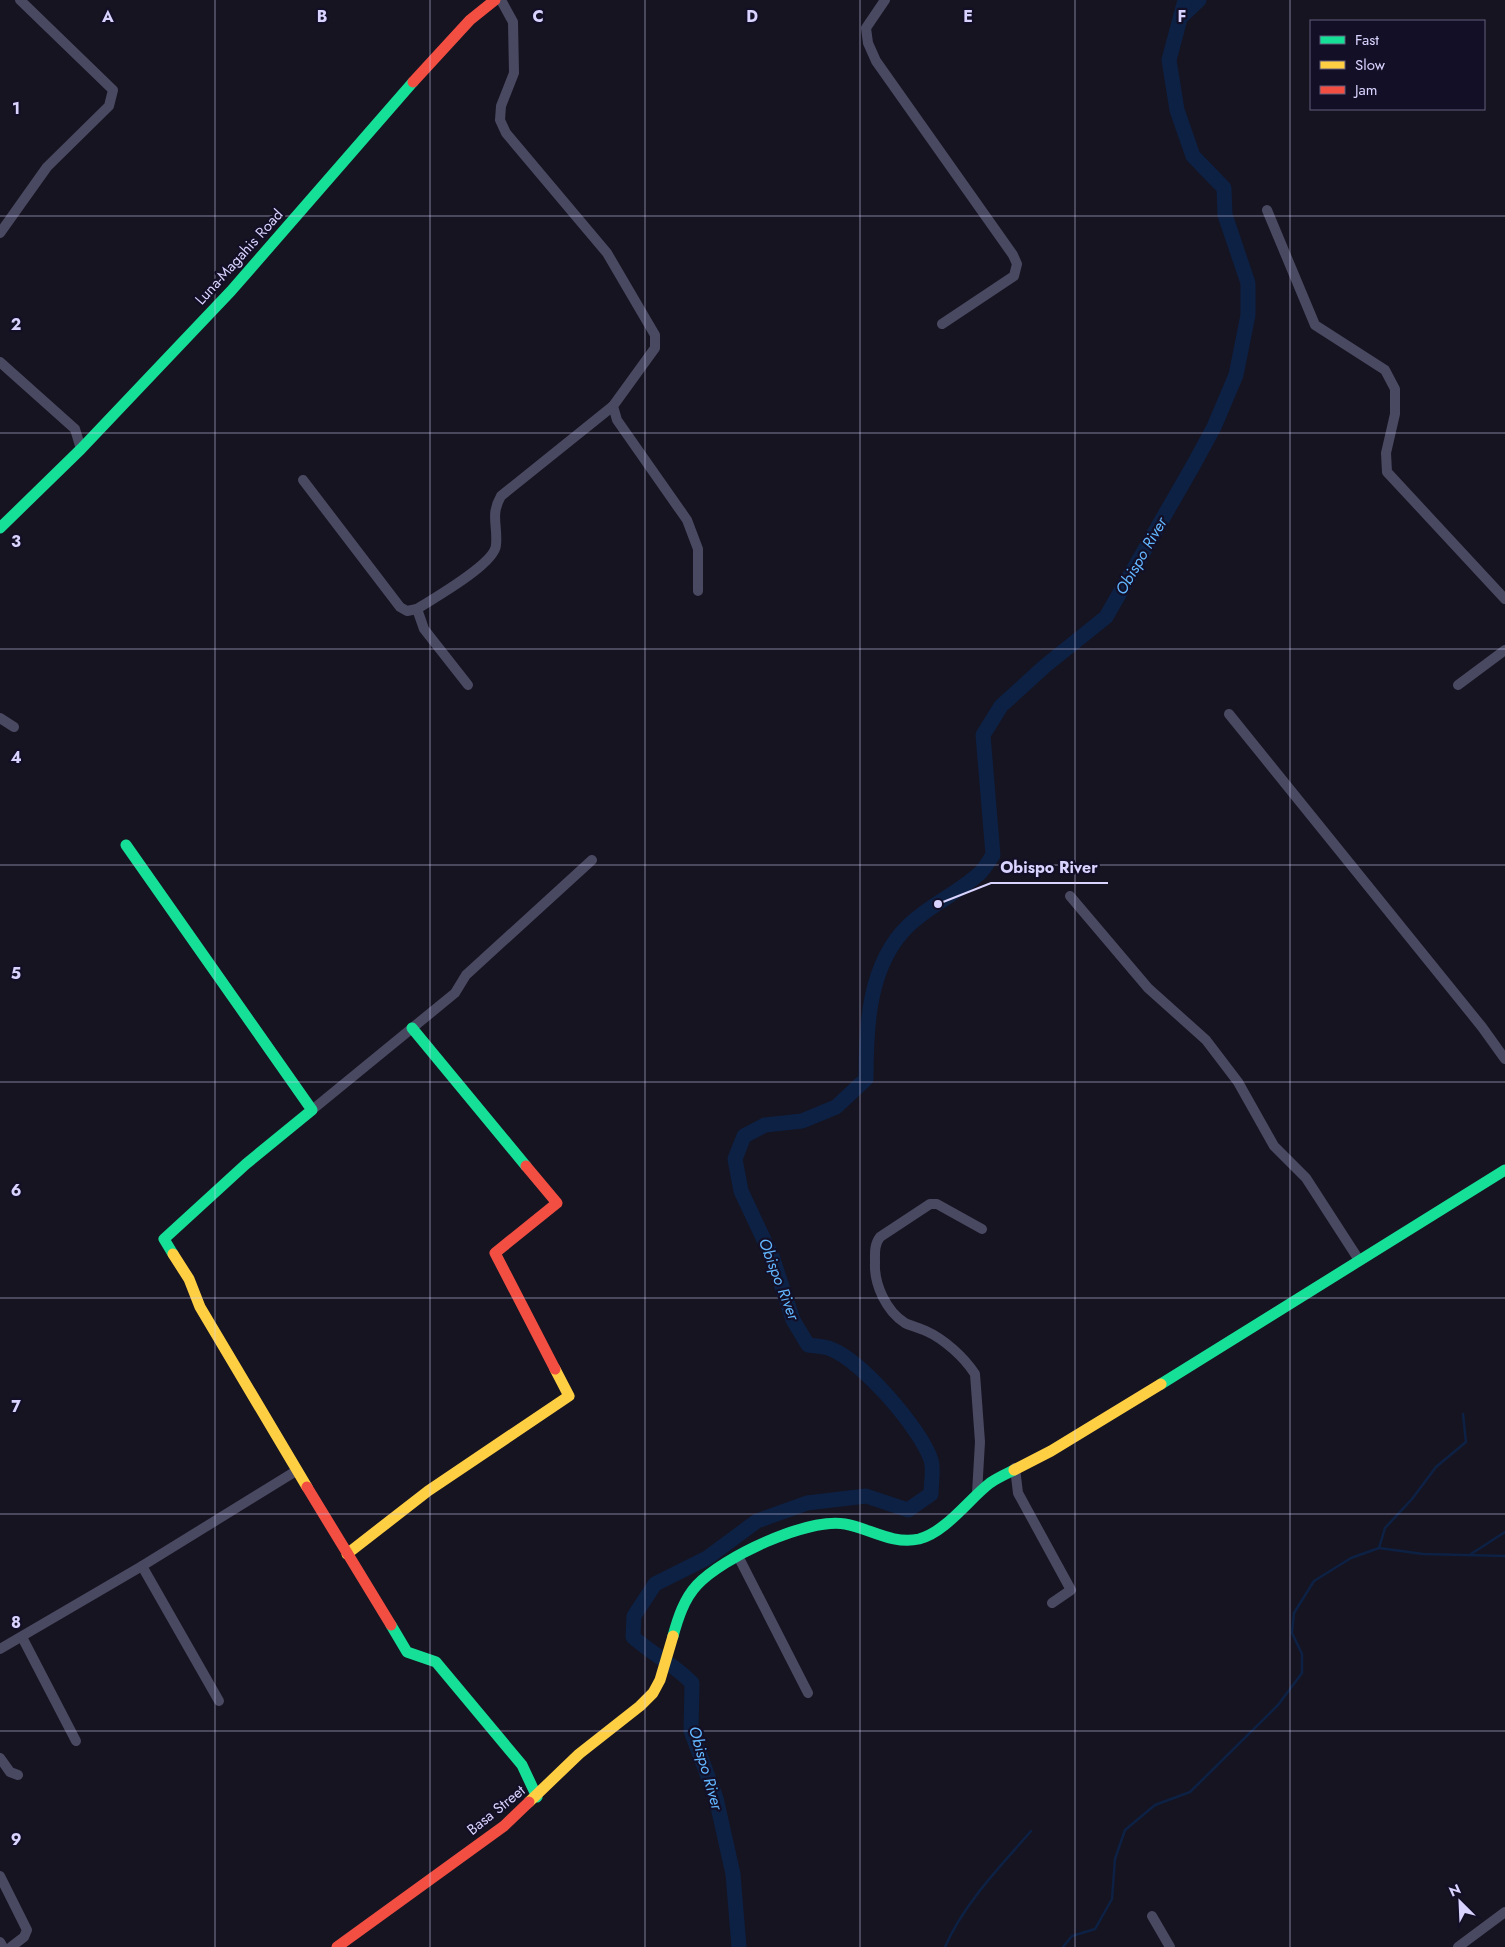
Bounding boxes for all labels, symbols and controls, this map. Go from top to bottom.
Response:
text: A [101,5,114,28]
text: B [317,5,327,28]
text: C [532,5,544,28]
text: D [746,5,758,28]
text: E [963,5,973,28]
text: F [1178,5,1186,28]
legend [1310,20,1485,110]
text: Fast [1355,29,1379,51]
text: Slow [1355,54,1386,76]
text: Jam [1353,79,1378,101]
text: 1 [12,97,20,120]
street label: Luna-Magahis Road [190,204,288,310]
text: 2 [11,313,21,336]
water label: Obispo River [1109,511,1173,599]
text: 3 [11,530,21,553]
text: 4 [10,746,22,769]
callout: Obispo River [991,852,1108,883]
text: Obispo River [1000,856,1098,879]
text: 5 [11,962,21,985]
text: 6 [11,1179,21,1202]
water label: Obispo River [753,1235,806,1325]
text: 7 [11,1395,21,1418]
text: 8 [11,1611,21,1634]
water label: Obispo River [683,1723,729,1814]
street label: Basa Street [462,1779,530,1840]
text: 9 [11,1828,21,1851]
north arrow [1435,1877,1485,1927]
text: N [1446,1879,1464,1902]

